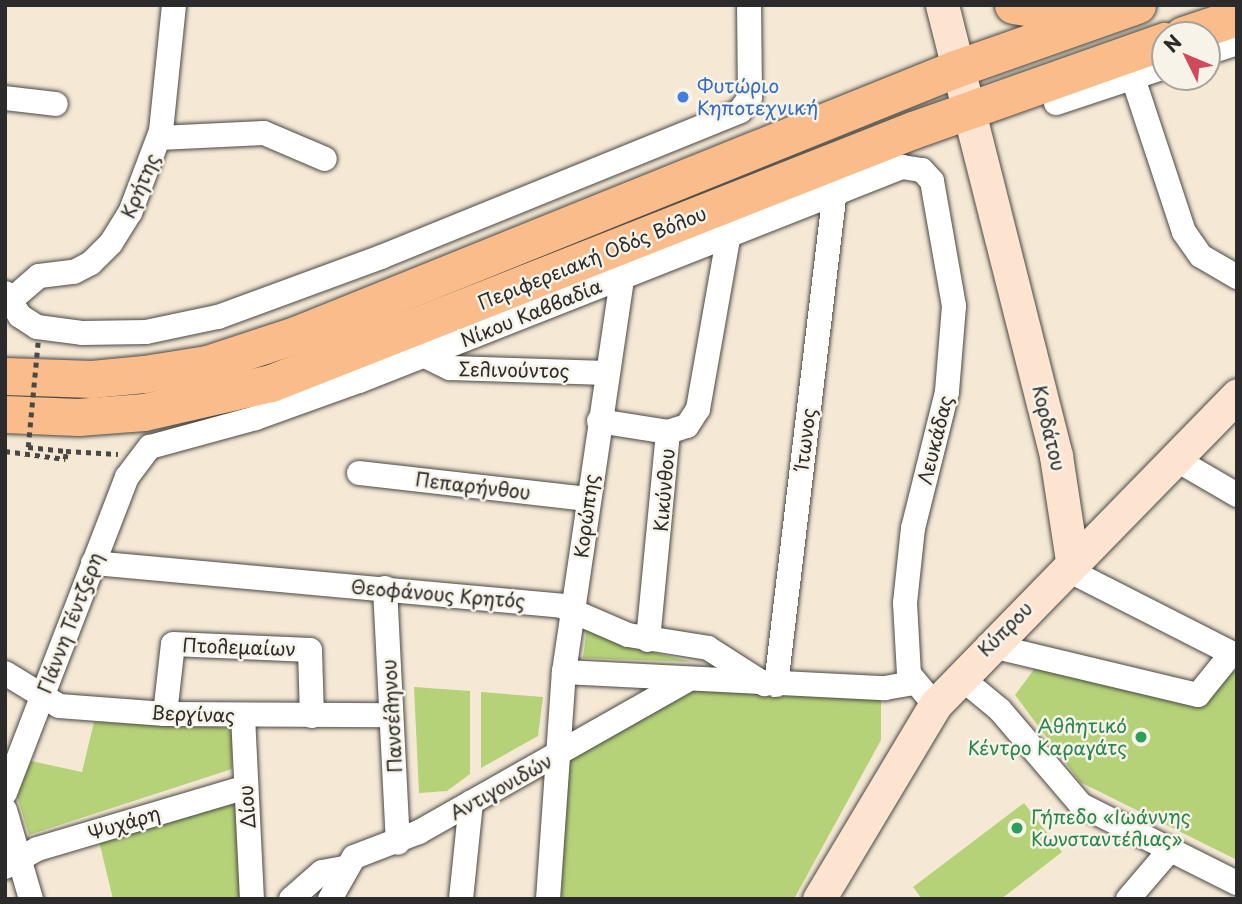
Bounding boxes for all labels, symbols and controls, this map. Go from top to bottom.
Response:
north arrow [1151,21,1221,91]
text: N [1157,28,1187,58]
place label: Φυτώριο Κηποτεχνική [697,75,818,119]
marker: Φυτώριο Κηποτεχνική [675,89,691,105]
street label: Κρήτης [116,150,164,222]
street label: Περιφερειακή Οδός Βόλου [474,201,710,315]
street label: Νίκου Καββαδία [457,274,605,352]
street label: Σελινούντος [458,358,570,382]
street label: Κορδάτου [1028,383,1070,473]
street label: Λευκάδας [913,393,957,487]
street label: Ίτωνος [790,407,820,471]
street label: Κικύνθου [649,447,679,533]
street label: Πεπαρήνθου [414,468,532,504]
street label: Κορώπης [570,473,602,559]
street label: ΓΙάννη Τέντζερη [32,549,108,697]
street label: Θεοφάνους Κρητός [350,575,526,613]
street label: Κύπρου [973,597,1037,661]
street label: Πτολεμαίων [182,634,296,660]
street label: Πανσέληνου [378,659,406,773]
street label: Βεργίνας [151,701,235,727]
place label: Αθλητικό Κέντρο Καραγάτς [967,715,1127,759]
marker: Αθλητικό Κέντρο Καραγάτς [1133,729,1149,745]
street label: Αντιγονιδών [446,749,556,825]
street label: Δίου [234,784,260,830]
street label: Ψυχάρη [85,801,163,845]
place label: Γήπεδο «Ιωάννης Κωνσταντέλιας» [1031,806,1191,850]
marker: Γήπεδο «Ιωάννης Κωνσταντέλιας» [1009,820,1025,836]

